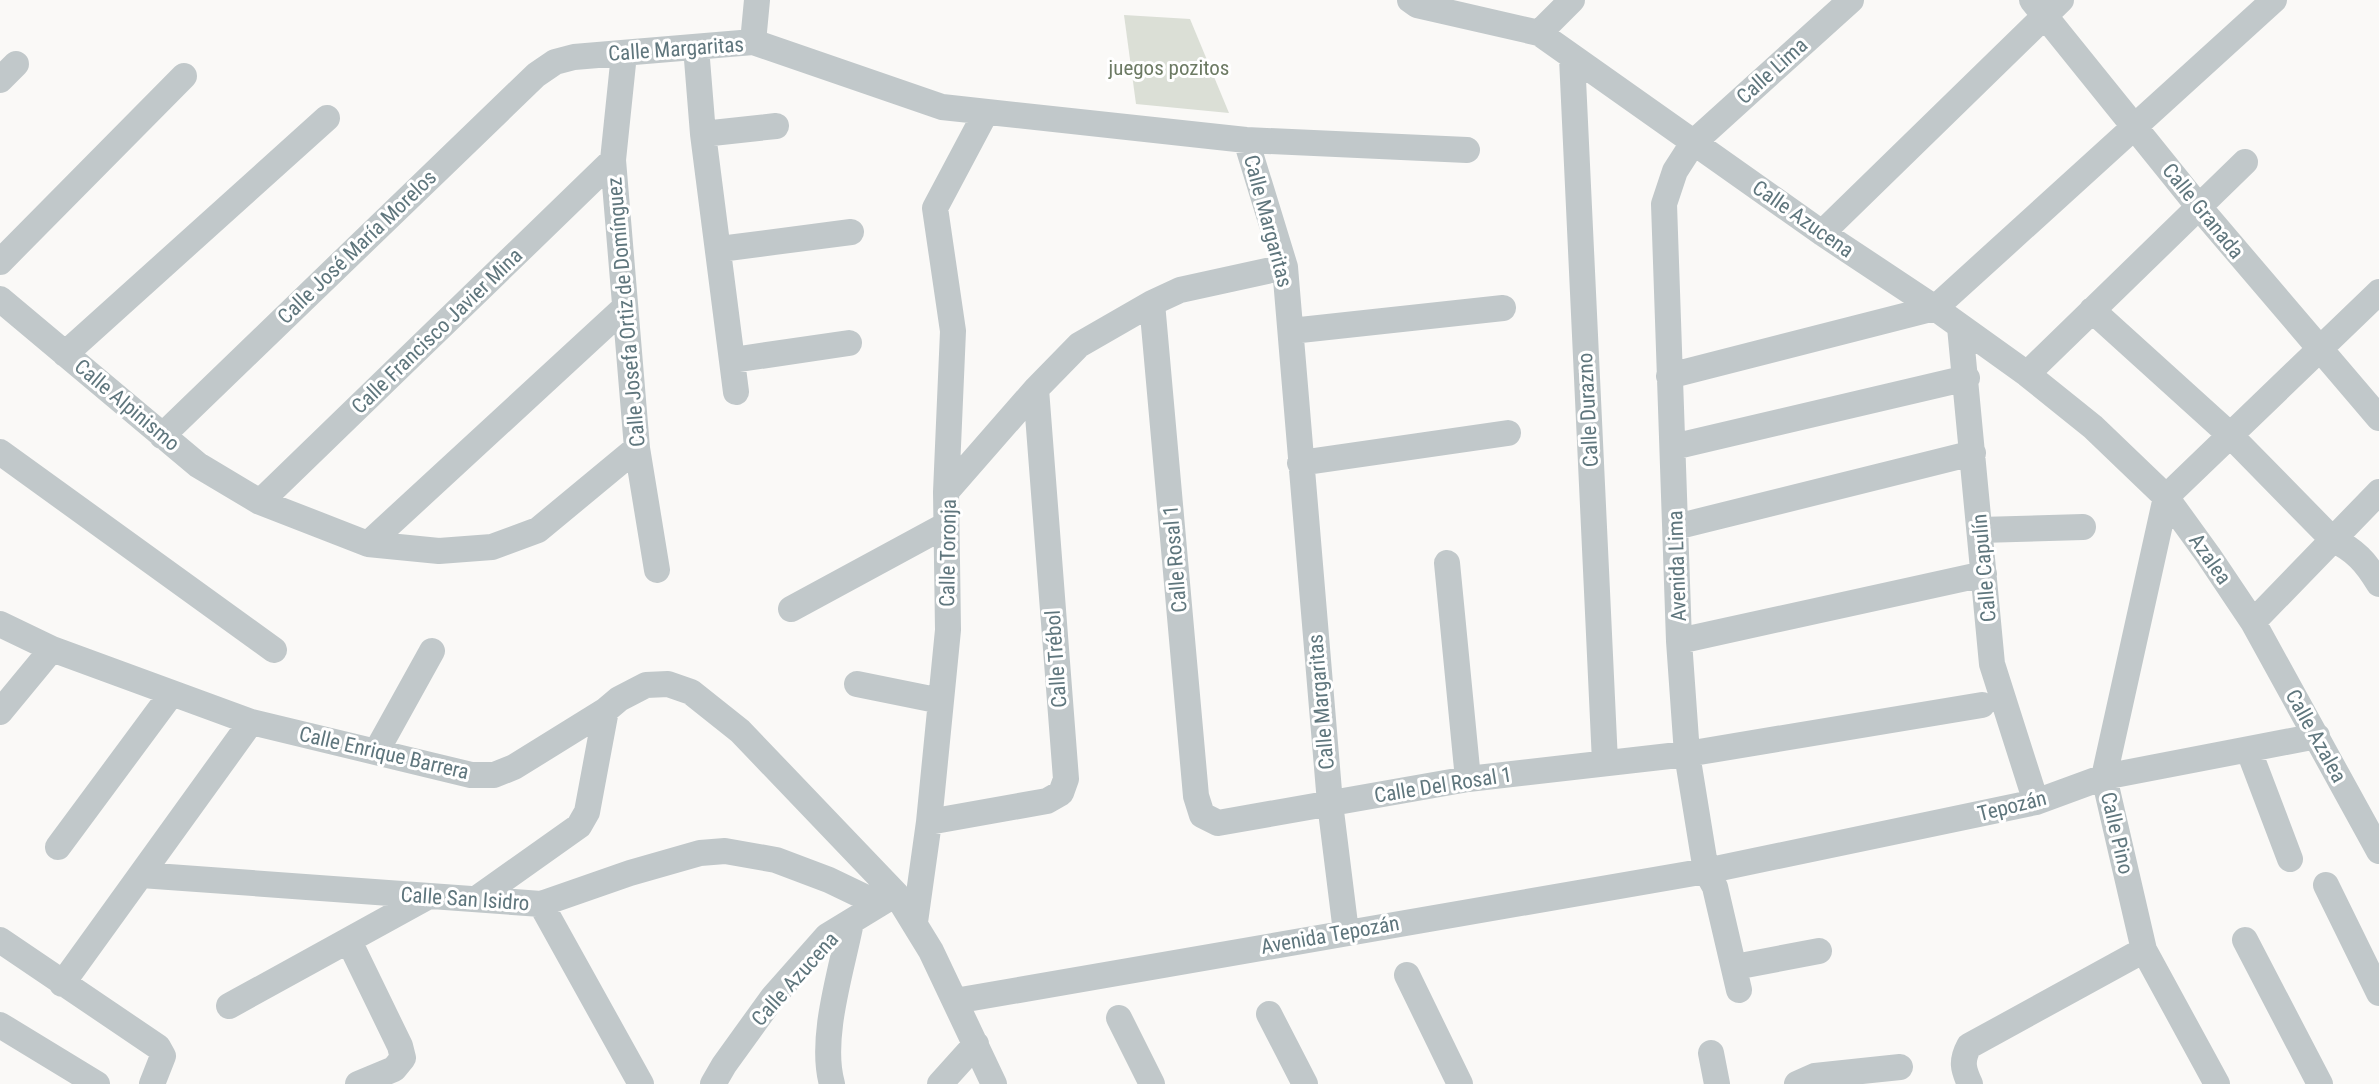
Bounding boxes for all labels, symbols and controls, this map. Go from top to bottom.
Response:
street label: Calle Margaritas [607,32,745,66]
street label: Calle Lima [1732,33,1812,109]
park label: juegos pozitos [1108,56,1229,80]
street label: Calle Margaritas [1239,152,1297,290]
street label: Calle Granada [2157,159,2249,263]
street label: Calle José María Morelos [273,165,441,329]
street label: Calle Azucena [1748,175,1858,263]
street label: Calle Josefa Ortiz de Domínguez [602,176,650,448]
street label: Calle Francisco Javier Mina [347,243,527,419]
street label: Calle Durazno [1573,352,1603,468]
street label: Calle Alpinismo [70,354,184,456]
street label: Calle Toronja [935,499,961,607]
street label: Calle Rosal 1 [1158,504,1192,614]
street label: Avenida Lima [1663,510,1691,622]
street label: Calle Capulín [1967,513,2001,623]
street label: Azalea [2184,529,2236,589]
street label: Calle Trébol [1041,609,1071,709]
street label: Calle Margaritas [1303,633,1339,771]
street label: Calle Azalea [2281,685,2351,787]
street label: Calle Enrique Barrera [297,722,471,784]
street label: Calle Del Rosal 1 [1372,762,1514,808]
street label: Tepozán [1975,786,2049,826]
street label: Calle Pino [2096,790,2138,876]
street label: Calle San Isidro [400,883,530,915]
street label: Avenida Tepozán [1259,911,1401,959]
street label: Calle Azucena [747,927,843,1031]

